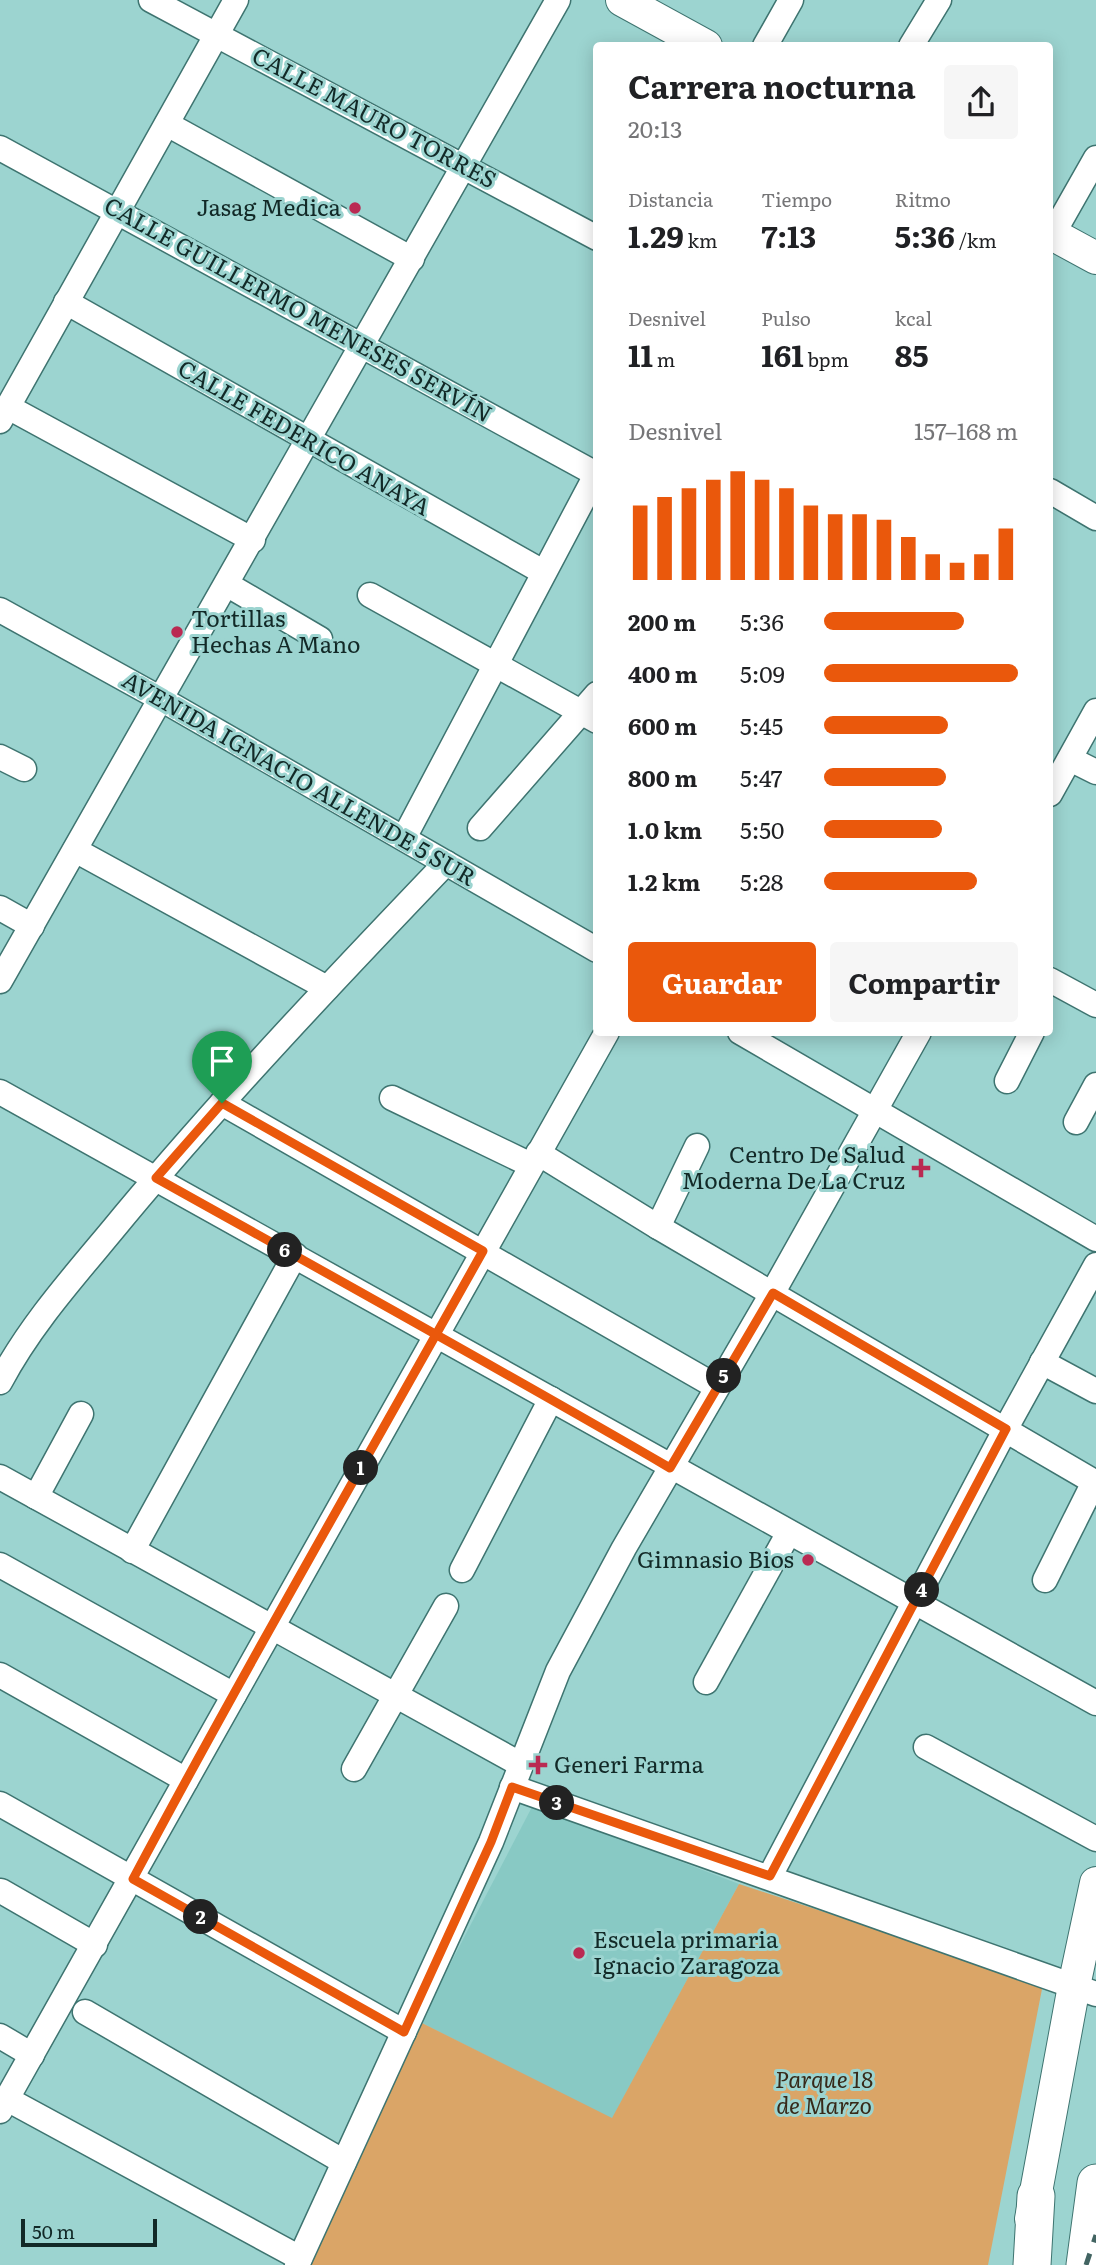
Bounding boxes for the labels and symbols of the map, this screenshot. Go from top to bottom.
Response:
street label: CALLE MAURO TORRES [247,37,503,195]
street label: CALLE GUILLERMO MENESES SERVÍN [99,187,499,429]
place label: Jasag Medica [197,189,342,223]
marker: Jasag Medica [347,200,363,216]
street label: CALLE FEDERICO ANAYA [173,350,438,523]
place label: Tortillas Hechas A Mano [191,600,361,660]
marker: Tortillas Hechas A Mano [169,624,185,640]
street label: AVENIDA IGNACIO ALLENDE 5 SUR [117,662,484,893]
pin [192,1031,252,1103]
place label: Centro De Salud Moderna De La Cruz [682,1136,905,1196]
marker: Centro De Salud Moderna De La Cruz [911,1158,931,1178]
pin: 6 [268,1232,302,1268]
pin: 5 [706,1358,742,1394]
pin: 1 [344,1450,378,1486]
place label: Gimnasio Bios [637,1541,794,1575]
marker: Gimnasio Bios [800,1552,816,1568]
pin: 4 [904,1572,940,1608]
place label: Generi Farma [554,1746,704,1780]
marker: Generi Farma [528,1755,548,1775]
pin: 3 [540,1786,574,1820]
pin: 2 [184,1899,218,1934]
place label: Escuela primaria Ignacio Zaragoza [593,1921,780,1981]
marker: Escuela primaria Ignacio Zaragoza [571,1945,587,1961]
park label: Parque 18 de Marzo [775,2061,873,2121]
scale bar [21,2216,158,2248]

